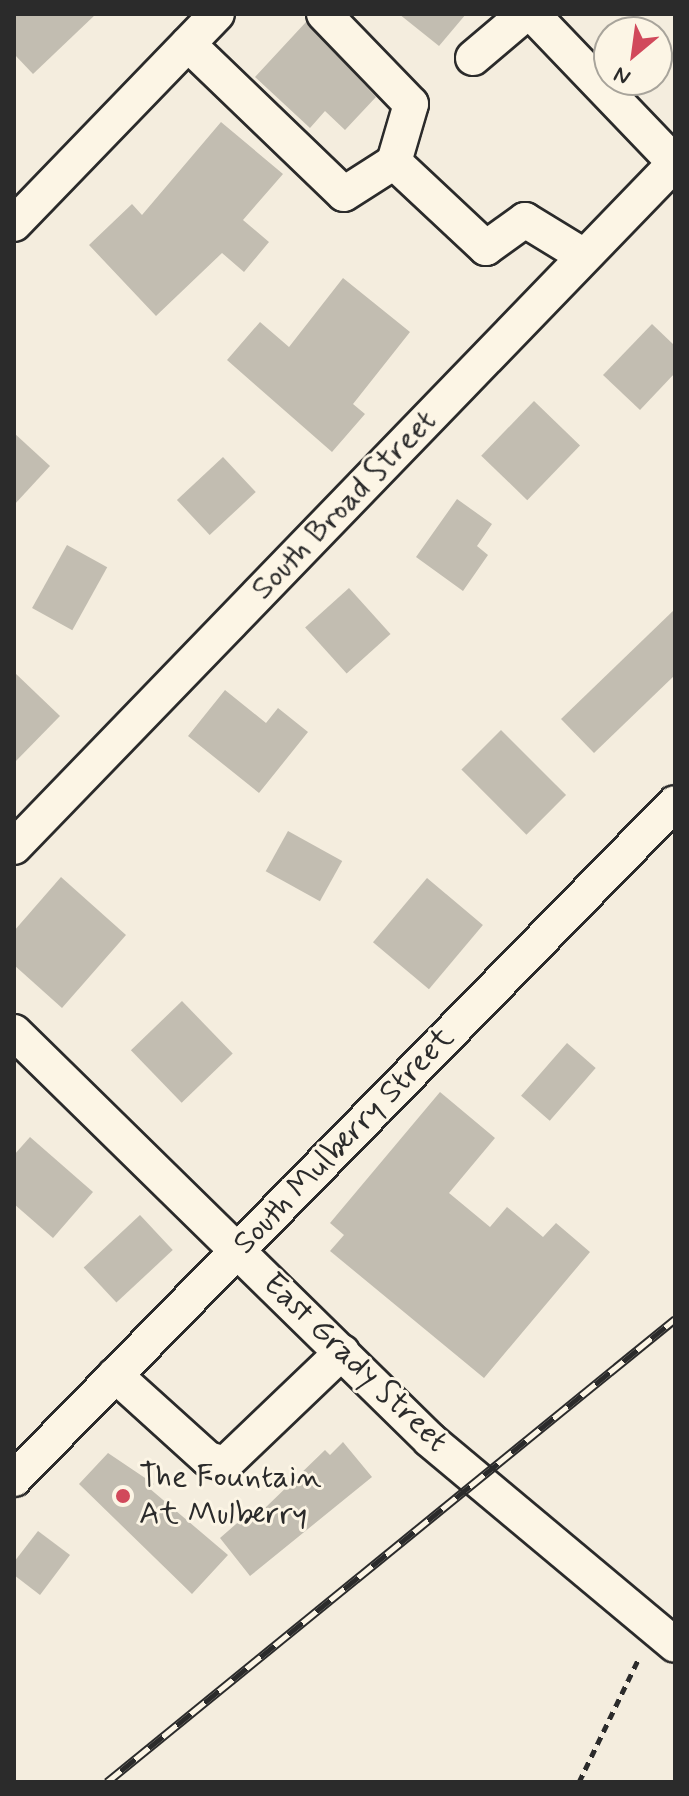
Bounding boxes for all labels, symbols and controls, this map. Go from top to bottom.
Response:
north arrow [593,16,673,96]
text: N [609,59,636,91]
street label: South Broad Street [242,400,446,610]
street label: South Mulberry Street [226,1019,462,1263]
street label: East Grady Street [252,1263,458,1463]
place label: The Fountain At Mulberry [139,1459,313,1534]
marker: The Fountain At Mulberry [114,1487,132,1505]

